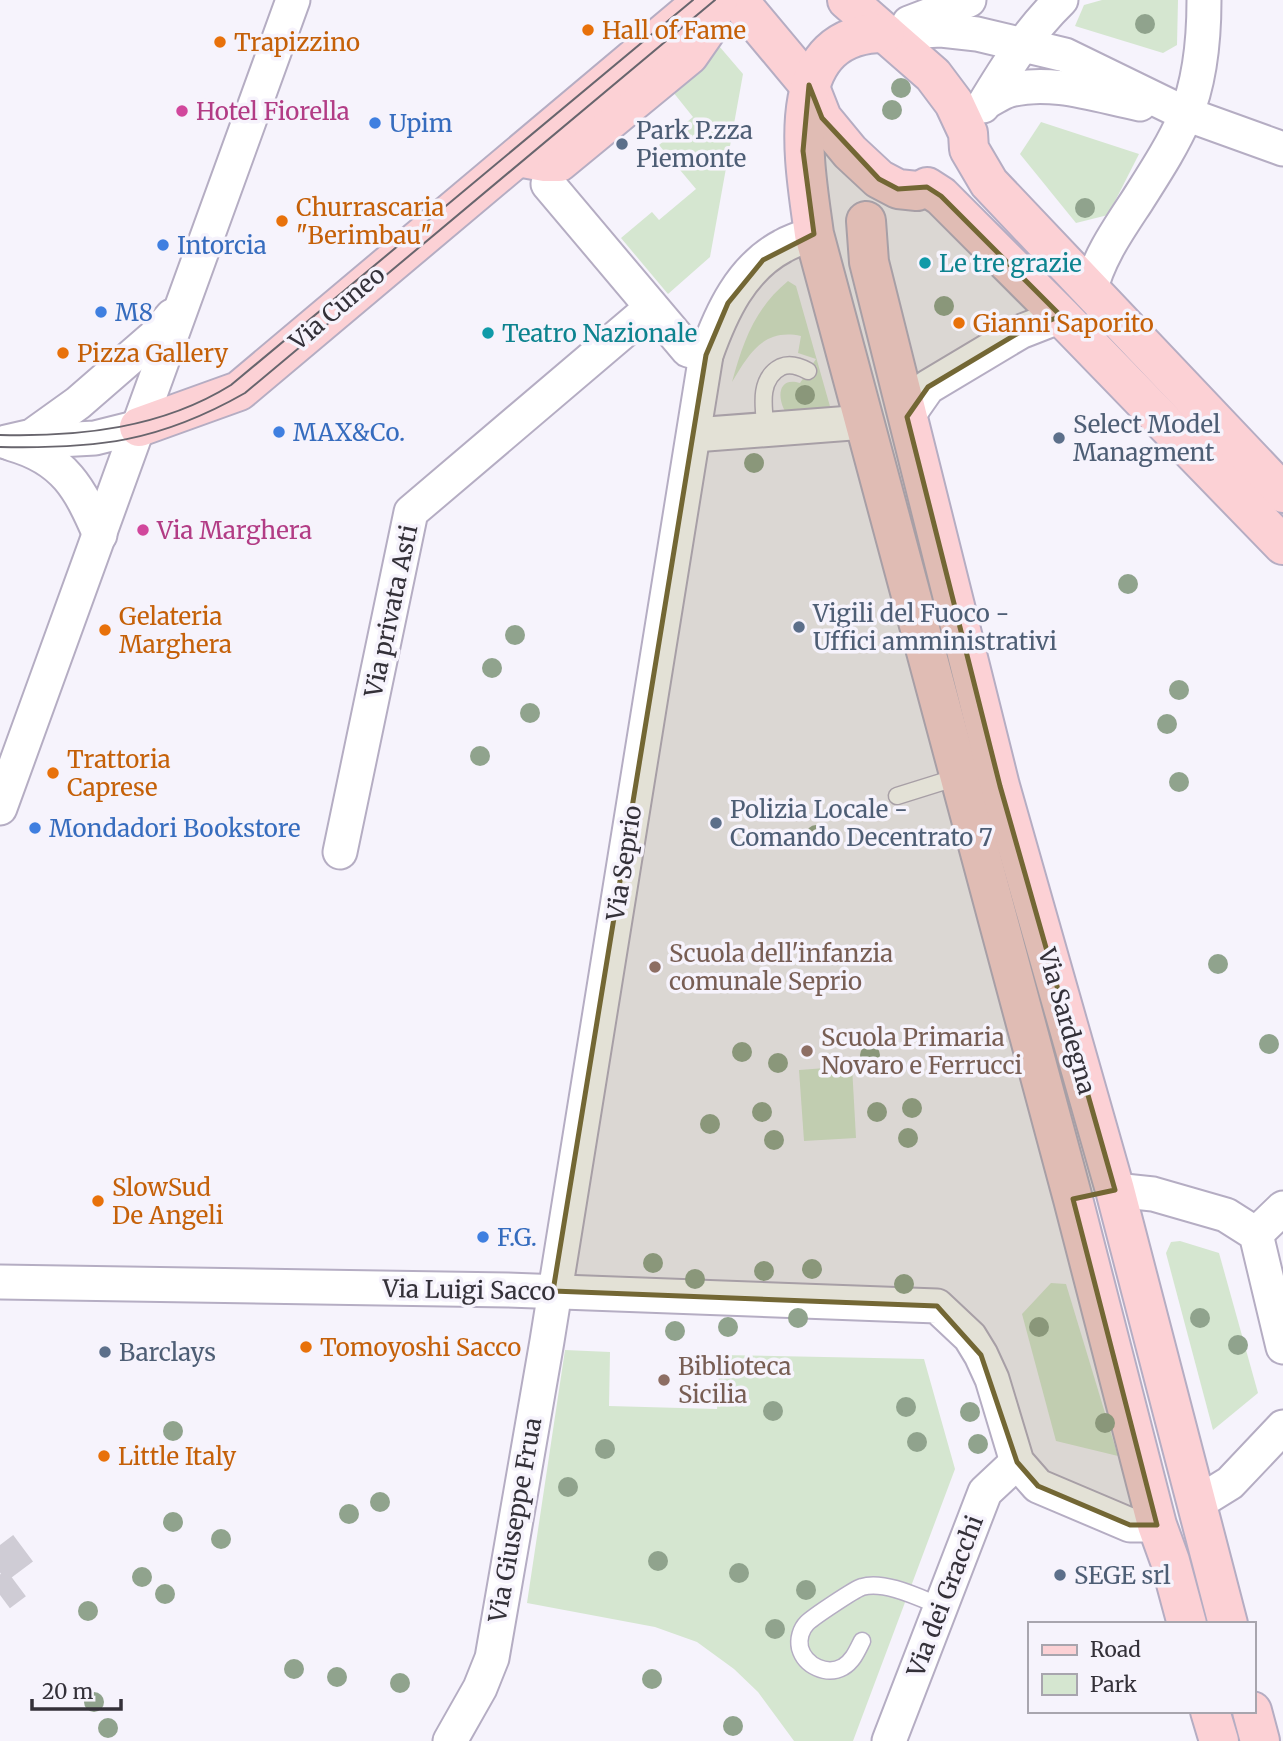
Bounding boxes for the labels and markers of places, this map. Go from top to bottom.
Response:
place label: Hall of Fame [602,15,746,46]
marker: Hall of Fame [580,22,596,38]
place label: Trapizzino [234,27,360,58]
marker: Trapizzino [212,34,228,50]
place label: Hotel Fiorella [196,96,350,127]
marker: Hotel Fiorella [174,103,190,119]
place label: Upim [389,108,453,139]
marker: Upim [367,115,383,131]
place label: Park P.zza Piemonte [636,115,753,174]
marker: Park P.zza Piemonte [614,136,630,152]
place label: Churrascaria "Berimbau" [296,192,445,251]
marker: Churrascaria "Berimbau" [274,213,290,229]
place label: Intorcia [177,230,267,261]
marker: Intorcia [155,237,171,253]
place label: Le tre grazie [939,248,1082,279]
marker: Le tre grazie [917,255,933,271]
place label: M8 [115,297,153,328]
marker: M8 [93,304,109,320]
place label: Gianni Saporito [973,308,1154,339]
marker: Gianni Saporito [951,315,967,331]
place label: Teatro Nazionale [502,318,697,349]
marker: Teatro Nazionale [480,325,496,341]
place label: Pizza Gallery [77,338,228,369]
marker: Pizza Gallery [55,345,71,361]
place label: Select Model Managment [1073,409,1220,468]
place label: MAX&Co. [293,417,405,448]
marker: MAX&Co. [271,424,287,440]
marker: Select Model Managment [1051,430,1067,446]
place label: Via Marghera [156,515,312,546]
marker: Via Marghera [135,522,151,538]
place label: Vigili del Fuoco - Uffici amministrativi [812,598,1057,657]
place label: Gelateria Marghera [119,601,232,660]
marker: Vigili del Fuoco - Uffici amministrativi [791,619,807,635]
marker: Gelateria Marghera [97,622,113,638]
place label: Trattoria Caprese [67,744,171,803]
marker: Trattoria Caprese [45,765,61,781]
place label: Polizia Locale - Comando Decentrato 7 [730,794,993,853]
place label: Mondadori Bookstore [49,813,301,844]
marker: Polizia Locale - Comando Decentrato 7 [708,815,724,831]
marker: Mondadori Bookstore [27,820,43,836]
place label: Scuola dell'infanzia comunale Seprio [669,938,893,997]
marker: Scuola dell'infanzia comunale Seprio [647,959,663,975]
place label: Scuola Primaria Novaro e Ferrucci [821,1022,1023,1081]
marker: Scuola Primaria Novaro e Ferrucci [799,1043,815,1059]
place label: SlowSud De Angeli [112,1172,224,1231]
marker: SlowSud De Angeli [90,1193,106,1209]
place label: F.G. [497,1222,537,1253]
marker: F.G. [475,1229,491,1245]
place label: Tomoyoshi Sacco [320,1332,521,1363]
place label: Barclays [119,1337,216,1368]
marker: Tomoyoshi Sacco [298,1339,314,1355]
marker: Barclays [97,1344,113,1360]
place label: Biblioteca Sicilia [678,1351,792,1410]
marker: Biblioteca Sicilia [656,1372,672,1388]
place label: Little Italy [118,1441,236,1472]
marker: Little Italy [96,1448,112,1464]
place label: SEGE srl [1074,1560,1171,1591]
marker: SEGE srl [1052,1567,1068,1583]

